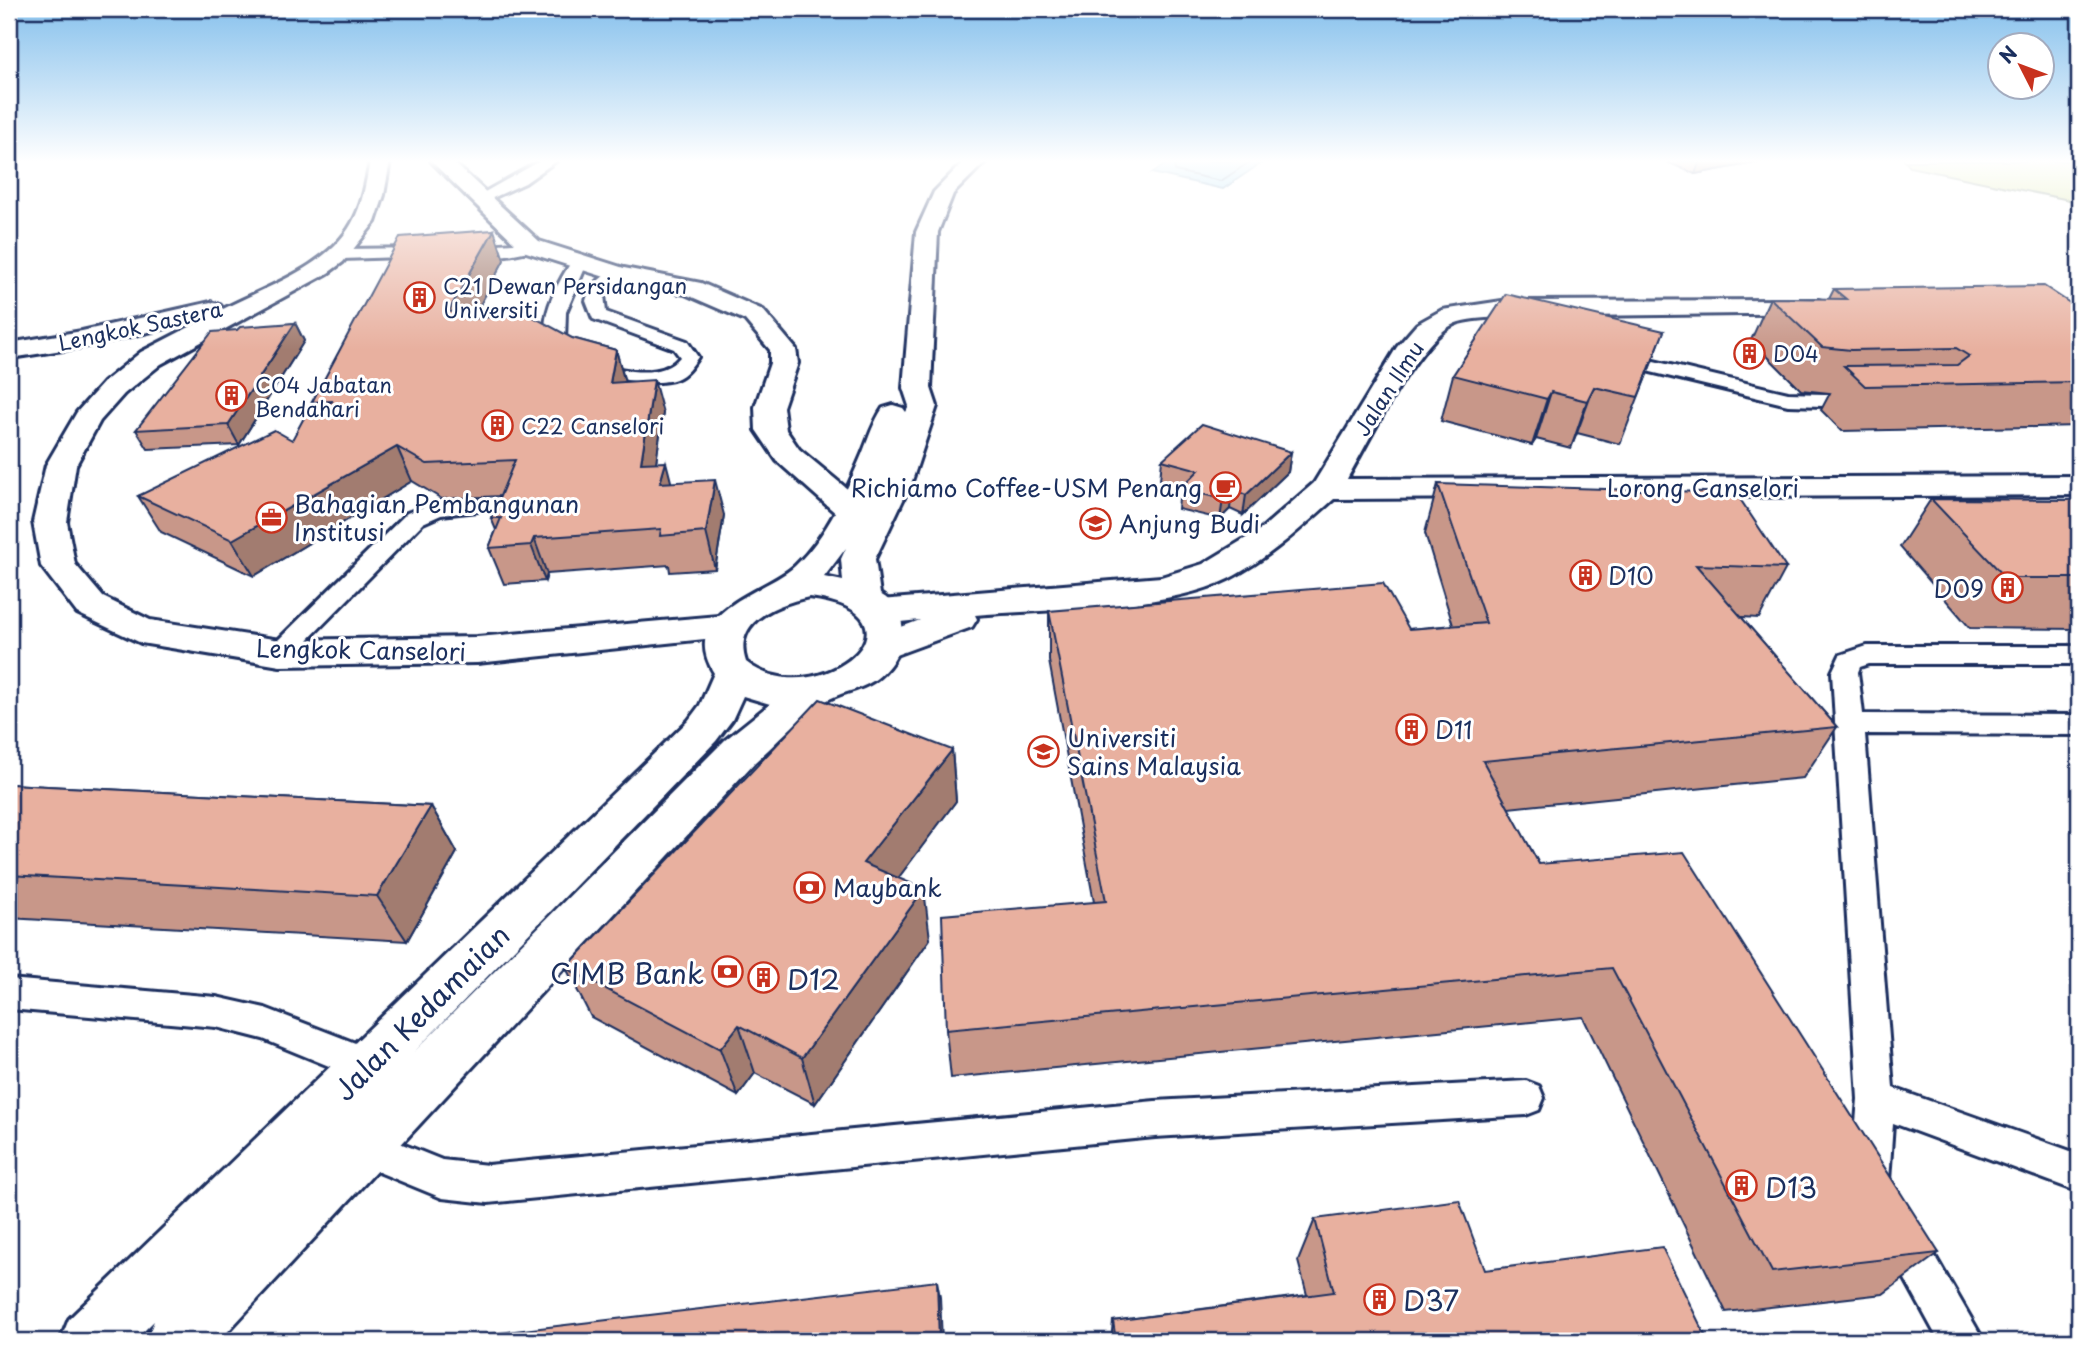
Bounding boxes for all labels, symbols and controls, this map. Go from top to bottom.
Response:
north arrow [1986,32,2056,102]
text: N [1992,39,2023,69]
place label: C21 Dewan Persidangan Universiti [443,269,687,325]
building icon: C21 Dewan Persidangan Universiti [403,280,437,314]
street label: Lengkok Sastera [55,292,225,358]
street label: Jalan Ilmu [1345,334,1431,442]
building icon: D04 [1733,336,1767,370]
place label: D04 [1773,337,1819,369]
place label: C04 Jabatan Bendahari [255,368,393,424]
building icon: C04 Jabatan Bendahari [215,379,249,413]
building icon: C22 Canselori [481,408,515,442]
place label: C22 Canselori [521,409,664,441]
place label: Richiamo Coffee-USM Penang [851,469,1202,505]
street label: Lorong Canselori [1607,469,1799,505]
cafe icon: Richiamo Coffee-USM Penang [1208,470,1242,504]
place label: Bahagian Pembangunan Institusi [294,485,579,549]
office icon: Bahagian Pembangunan Institusi [254,500,288,534]
place label: Anjung Budi [1119,505,1260,541]
school or university icon: Anjung Budi [1079,506,1113,540]
place label: D10 [1608,557,1654,593]
building icon: D10 [1568,558,1602,592]
place label: D09 [1933,570,1984,606]
building icon: D09 [1990,571,2024,605]
street label: Lengkok Canselori [256,629,466,669]
place label: D11 [1435,711,1472,747]
building icon: D11 [1395,712,1429,746]
place label: Universiti Sains Malaysia [1067,719,1241,783]
school or university icon: Universiti Sains Malaysia [1027,734,1061,768]
place label: Maybank [833,869,942,905]
bank icon: Maybank [793,870,827,904]
street label: Jalan Kedamaian [323,914,519,1110]
place label: CIMB Bank [550,951,704,994]
bank icon: CIMB Bank [710,955,744,989]
place label: D12 [787,957,840,1000]
building icon: D12 [747,961,781,995]
place label: D13 [1765,1165,1817,1208]
building icon: D13 [1725,1169,1759,1203]
place label: D37 [1403,1278,1459,1321]
building icon: D37 [1363,1282,1397,1316]

